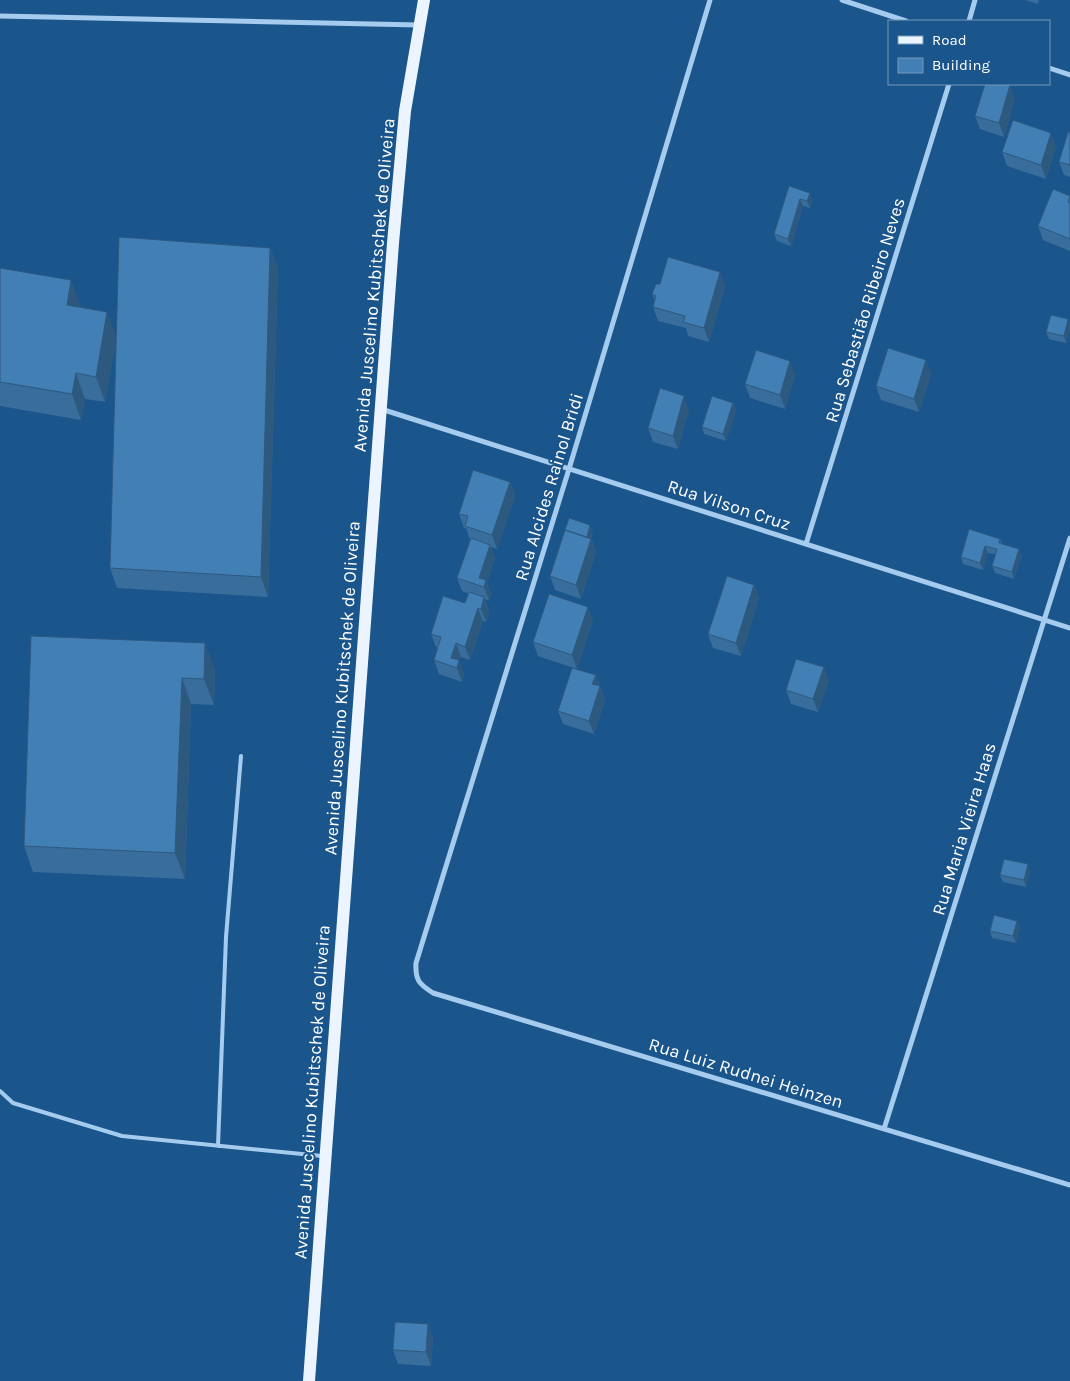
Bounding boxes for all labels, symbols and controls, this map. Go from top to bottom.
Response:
legend [888,20,1050,85]
text: Road [932,31,967,49]
text: Building [932,56,990,74]
street label: Avenida Juscelino Kubitschek de Oliveira [348,117,400,453]
street label: Rua Sebastião Ribeiro Neves [820,195,910,425]
street label: Rua Alcides Rainol Bridi [510,390,588,584]
street label: Rua Vilson Cruz [665,475,793,535]
street label: Avenida Juscelino Kubitschek de Oliveira [319,520,365,856]
street label: Rua Maria Vieira Haas [927,740,1001,918]
street label: Avenida Juscelino Kubitschek de Oliveira [289,924,335,1260]
street label: Rua Luiz Rudnei Heinzen [646,1033,846,1113]

